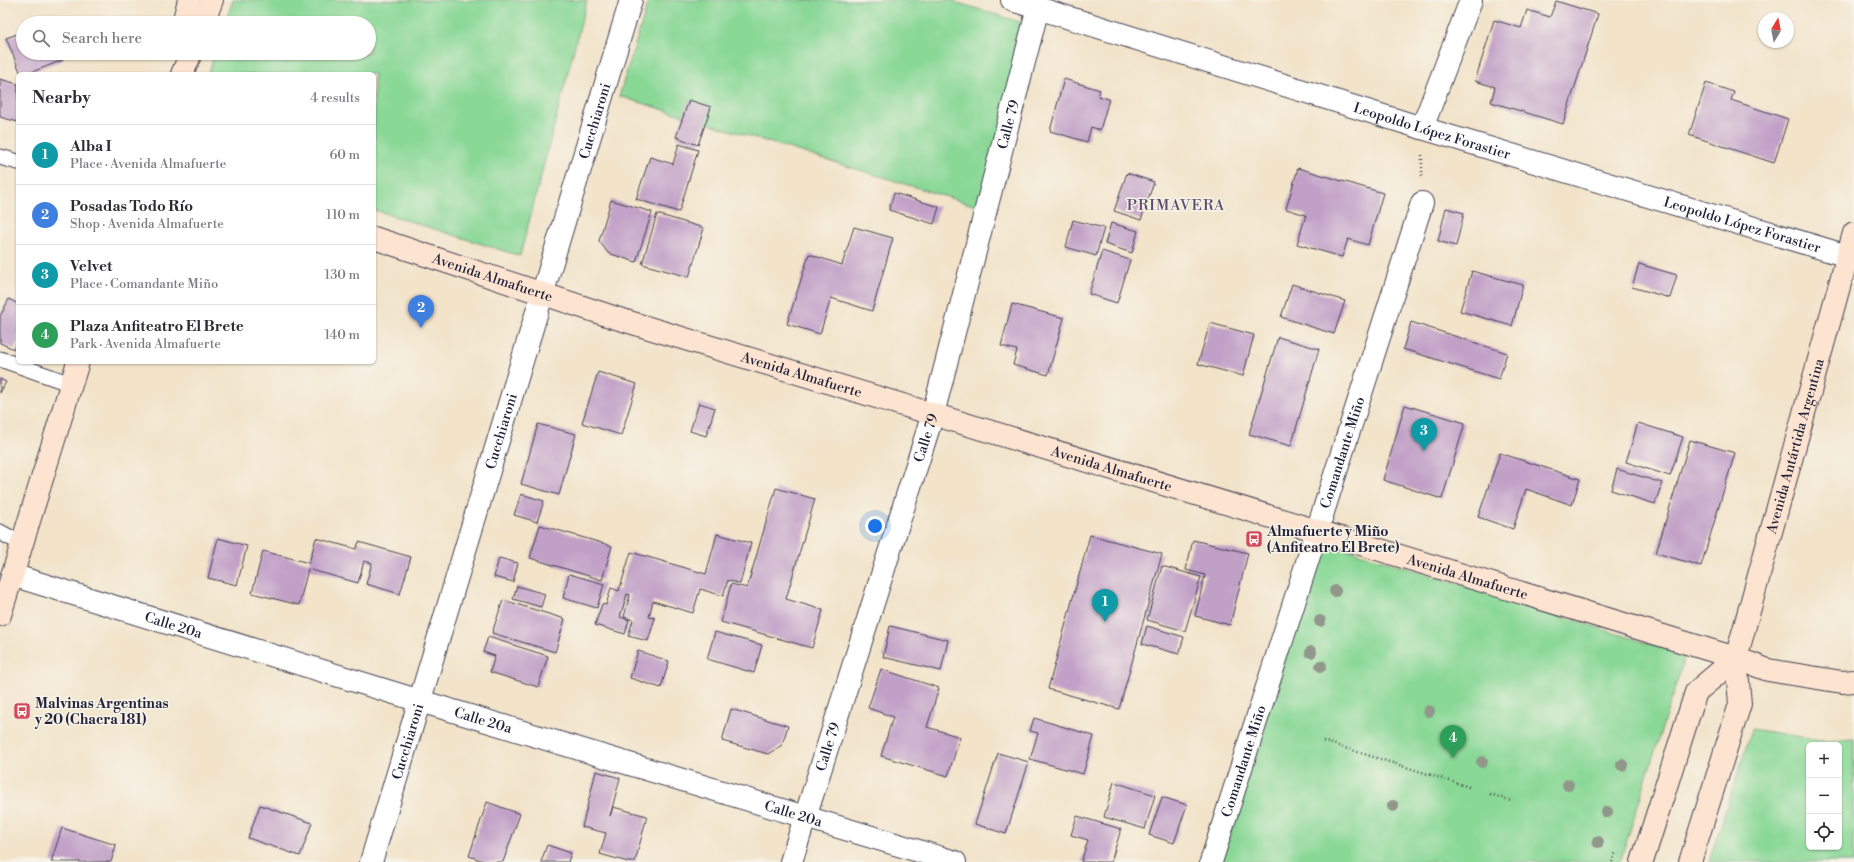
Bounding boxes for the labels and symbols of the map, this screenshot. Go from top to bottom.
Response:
north arrow [1758,12,1794,48]
street label: Cucchiaroni [576,81,616,161]
street label: Calle 79 [994,98,1024,151]
street label: Leopoldo López Forastier [1351,99,1512,164]
street label: Leopoldo López Forastier [1661,193,1823,257]
district label: PRIMAVERA [1127,196,1225,215]
street label: Avenida Almafuerte [429,250,555,306]
pin: 2 [408,295,434,328]
street label: Avenida Almafuerte [738,348,864,402]
street label: Avenida Antártida Argentina [1763,356,1829,537]
street label: Cucchiaroni [482,391,522,472]
street label: Comandante Miño [1317,394,1369,511]
street label: Calle 79 [910,411,943,465]
pin: 3 [1411,418,1437,451]
street label: Avenida Almafuerte [1048,442,1174,496]
your location [865,516,885,536]
place label: Almafuerte y Miño (Anfiteatro El Brete) [1266,523,1399,557]
bus stop icon: Almafuerte y Miño (Anfiteatro El Brete) [1244,529,1264,549]
street label: Avenida Almafuerte [1404,550,1530,604]
pin: 1 [1092,589,1118,622]
street label: Calle 20a [142,608,205,643]
place label: Malvinas Argentinas y 20 (Chacra 181) [34,695,169,729]
bus stop icon: Malvinas Argentinas y 20 (Chacra 181) [12,701,32,721]
street label: Cucchiaroni [388,701,428,782]
street label: Comandante Miño [1218,703,1271,820]
street label: Calle 20a [452,704,515,738]
street label: Calle 79 [812,720,845,774]
pin: 4 [1440,725,1466,758]
street label: Calle 20a [762,797,825,832]

